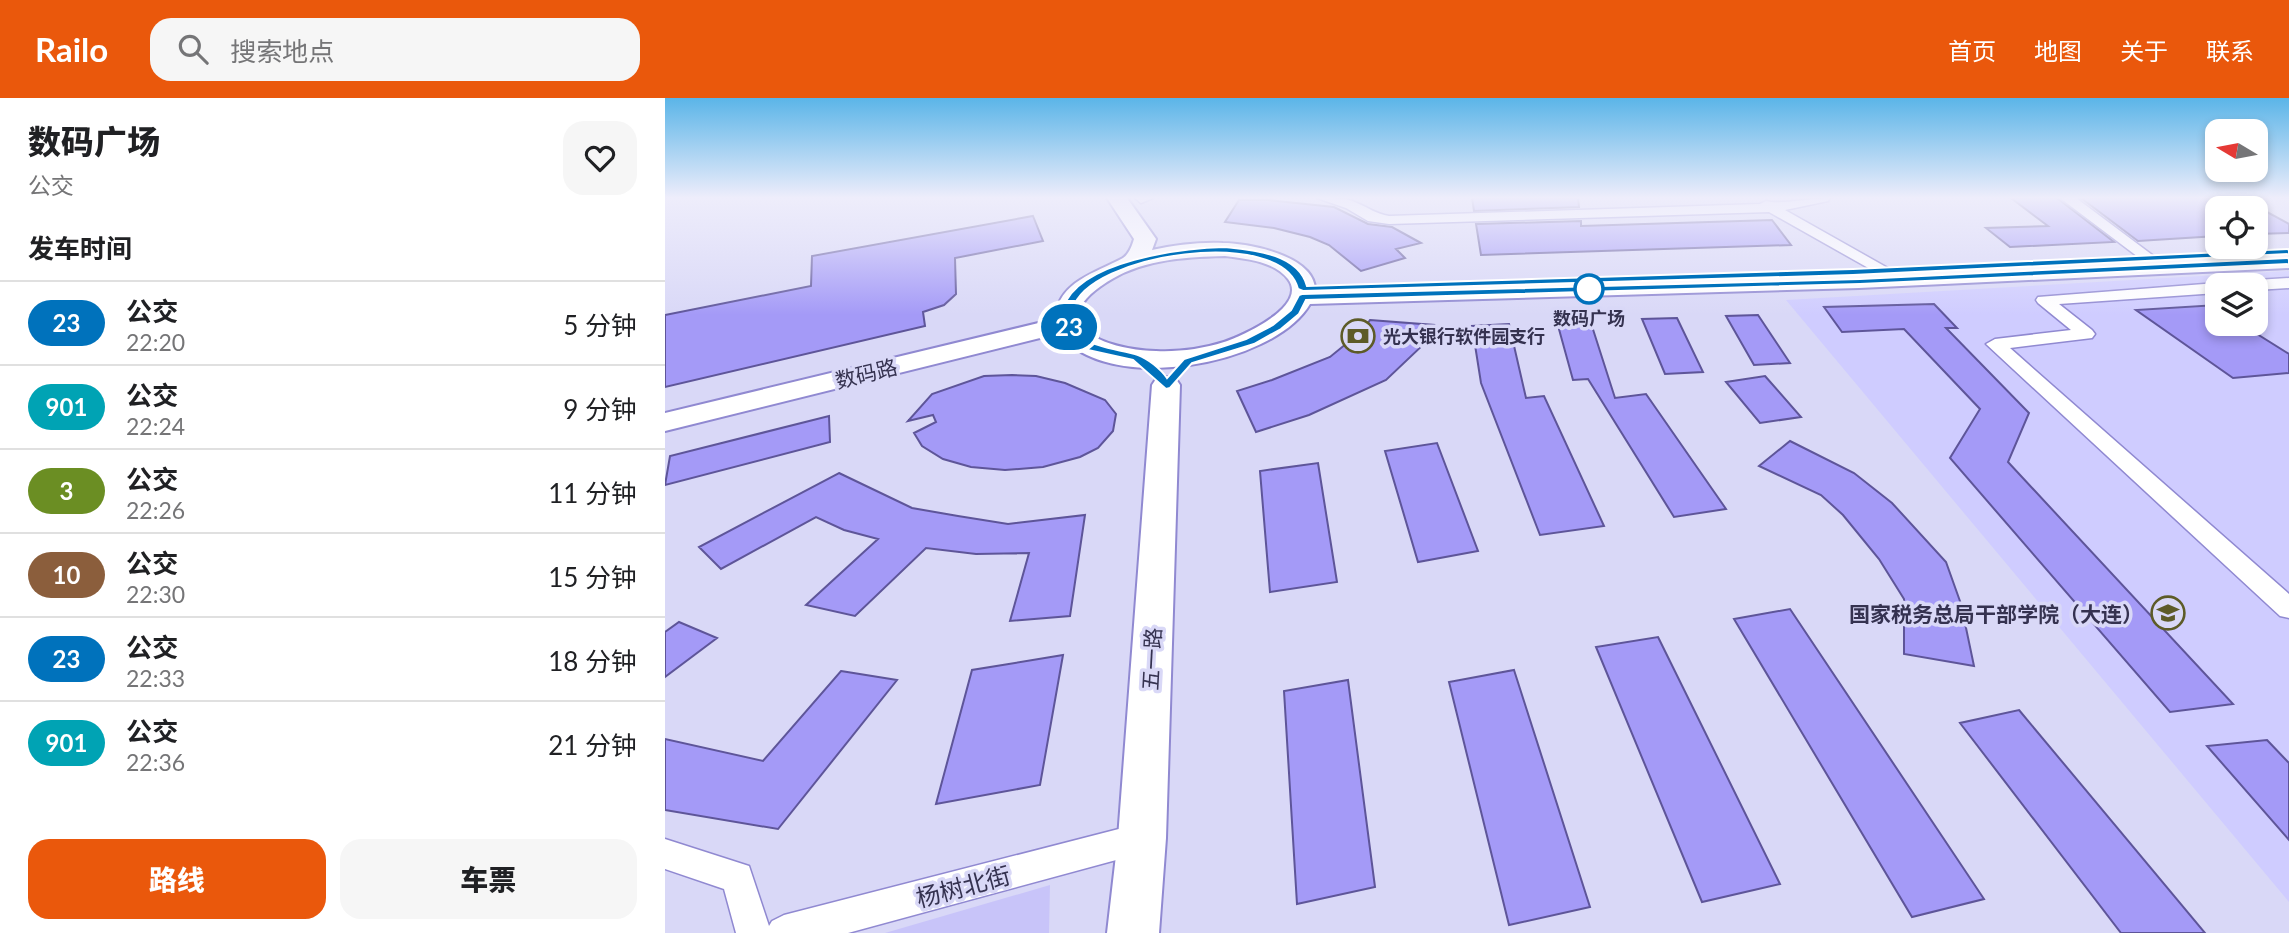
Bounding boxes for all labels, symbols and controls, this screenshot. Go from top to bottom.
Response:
search box [150,18,640,81]
text: Railo [35,29,108,69]
icon: search [174,30,212,68]
text: 搜索地点 [230,35,334,67]
text: 首页 [1948,36,1996,65]
text: 地图 [2034,36,2082,65]
text: 关于 [2120,36,2168,65]
text: 联系 [2206,36,2254,65]
north arrow [2205,119,2268,182]
map controls [2205,119,2268,336]
text: 数码广场 [28,121,160,161]
button: heart [563,121,637,195]
text: 公交 [28,171,74,199]
button: locate [2205,196,2268,259]
text: 发车时间 [28,232,132,264]
button: layers [2205,273,2268,336]
marker: 数码广场 [1574,274,1604,304]
text: 公交 [126,295,178,327]
line badge: 23 [1037,304,1101,350]
place label: 数码广场 [1553,307,1625,329]
text: 23 [53,308,80,337]
text: 5 分钟 [563,309,637,341]
text: 23 [1055,312,1083,341]
bank icon: 光大银行软件园支行 [1339,317,1377,355]
place label: 光大银行软件园支行 [1383,325,1545,347]
text: 22:20 [126,328,185,356]
street label: 数码路 [832,353,900,393]
text: 公交 [126,379,178,411]
text: 901 [46,392,87,421]
text: 9 分钟 [563,393,637,425]
text: 22:24 [126,412,185,440]
text: 公交 [126,463,178,495]
text: 3 [60,476,73,505]
text: 11 分钟 [548,477,637,509]
text: 22:26 [126,496,185,524]
text: 公交 [126,547,178,579]
text: 10 [53,560,80,589]
text: 15 分钟 [548,561,637,593]
text: 22:30 [126,580,185,608]
school or university icon: 国家税务总局干部学院（大连） [2149,594,2187,632]
place label: 国家税务总局干部学院（大连） [1849,601,2143,626]
street label: 五一路 [1137,627,1165,691]
text: 公交 [126,631,178,663]
text: 23 [53,644,80,673]
text: 18 分钟 [548,645,637,677]
text: 22:33 [126,664,185,692]
text: 公交 [126,715,178,747]
text: 901 [46,728,87,757]
text: 21 分钟 [548,729,637,761]
text: 22:36 [126,748,185,776]
button: 路线 [28,839,326,919]
button: 车票 [340,839,637,919]
street label: 杨树北街 [913,860,1013,912]

